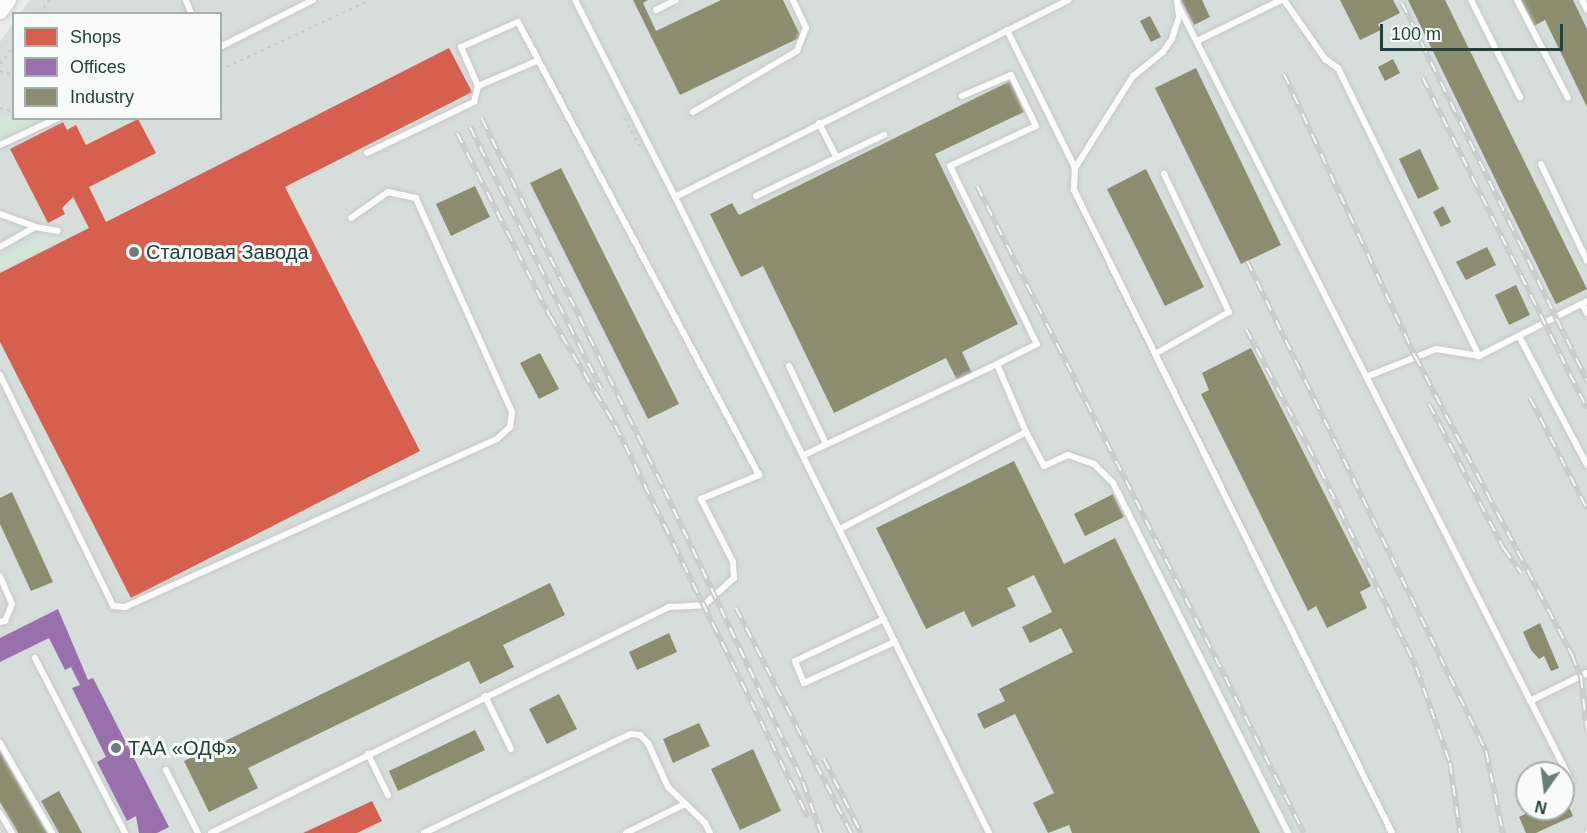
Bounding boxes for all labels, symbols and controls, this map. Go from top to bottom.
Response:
legend [12,12,222,120]
scale bar [1383,12,1566,50]
text: 100 m [1391,24,1441,44]
text: Shops [70,27,121,47]
text: Offices [70,57,126,77]
text: Industry [70,87,134,107]
place label: Сталовая Завода [146,240,309,264]
marker: Сталовая Завода [127,245,141,259]
place label: ТАА «ОДФ» [128,736,237,760]
marker: ТАА «ОДФ» [109,741,123,755]
north arrow [1515,761,1575,821]
text: N [1533,797,1549,817]

